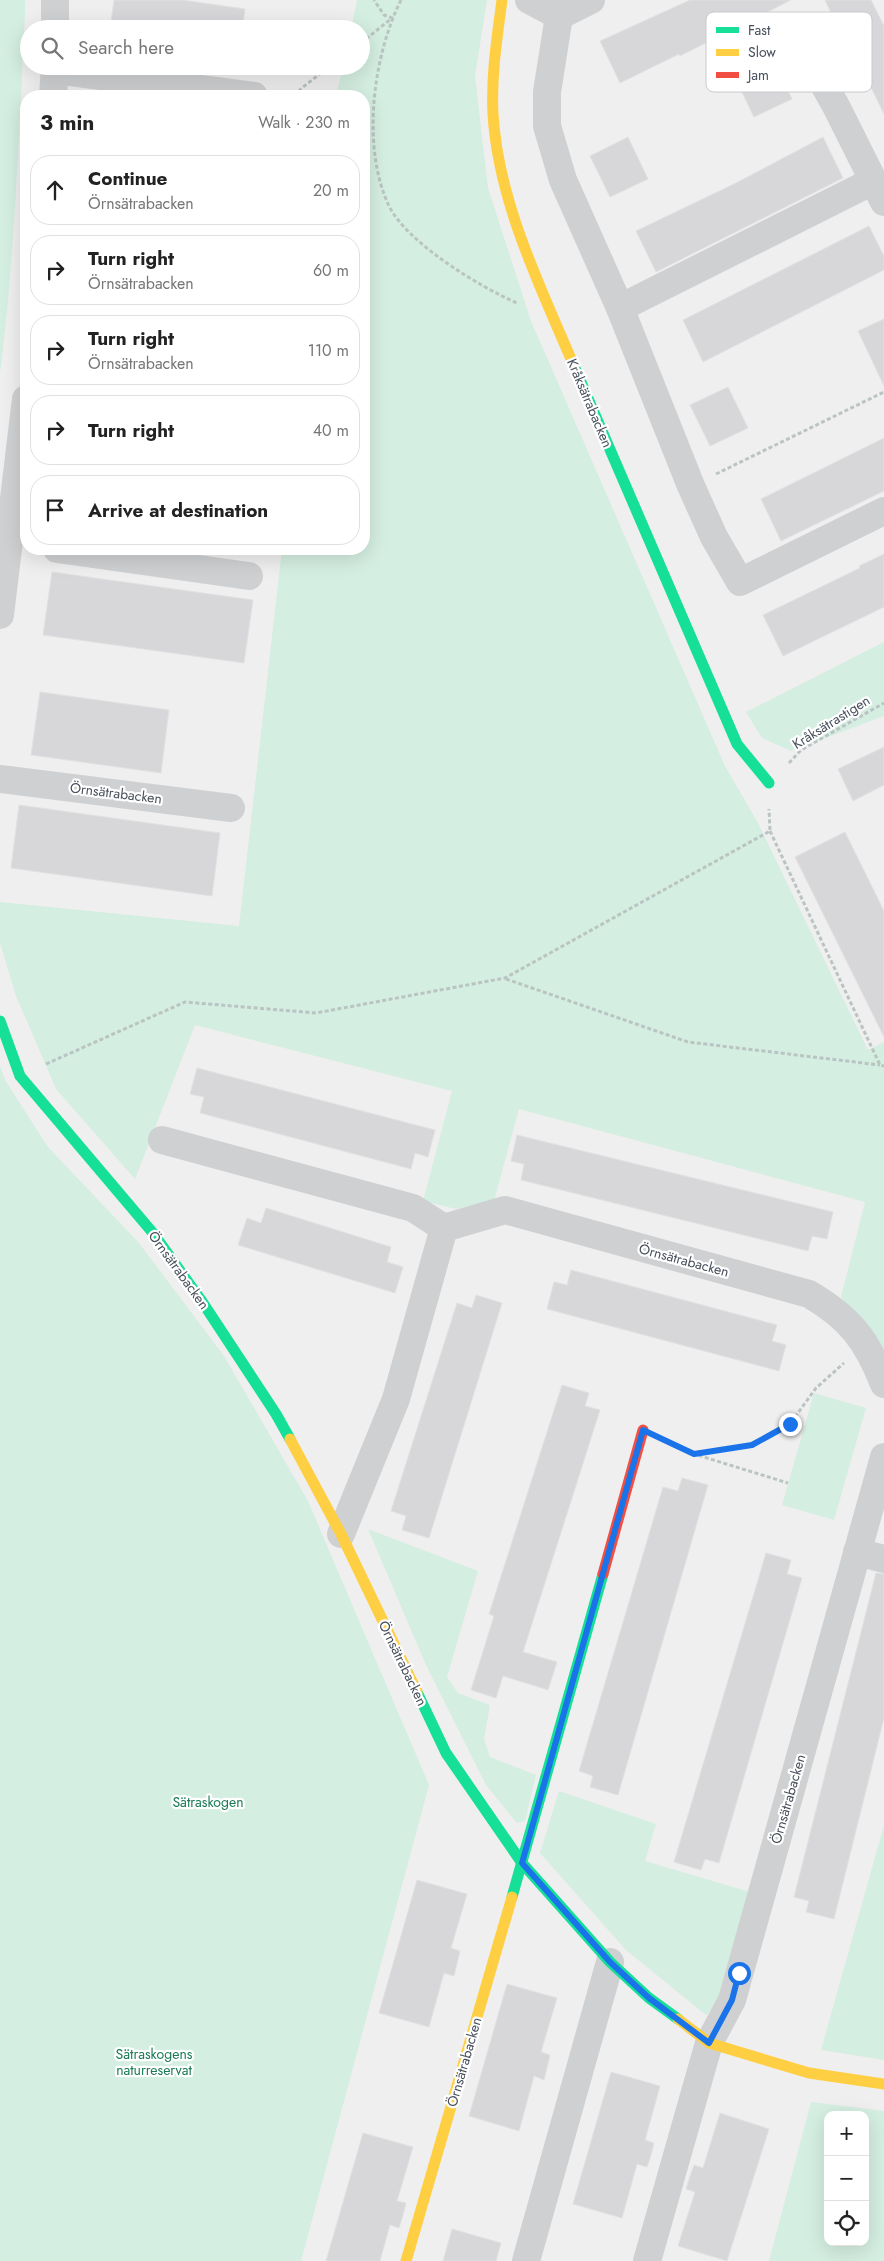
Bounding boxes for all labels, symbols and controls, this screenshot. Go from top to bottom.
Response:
legend [706,12,872,92]
search box [20,20,370,75]
text: Fast [748,20,771,40]
icon: search [38,34,66,62]
text: Search here [78,34,174,61]
text: Slow [748,42,776,62]
text: Jam [746,65,769,85]
text: 3 min [40,108,94,138]
text: Walk · 230 m [258,111,350,134]
text: Continue [88,165,167,192]
icon: ahead [41,176,69,204]
text: 20 m [313,179,349,202]
text: Örnsätrabacken [88,192,194,215]
text: Turn right [88,245,174,272]
icon: right [41,256,69,284]
text: 60 m [313,259,349,282]
text: Örnsätrabacken [88,272,194,295]
text: Turn right [88,325,174,352]
icon: right [41,336,69,364]
text: 110 m [308,339,349,362]
text: Örnsätrabacken [88,352,194,375]
street label: Kråksätrabacken [562,355,618,451]
icon: right [41,416,69,444]
text: Turn right [88,417,174,444]
text: 40 m [313,419,349,442]
icon: arrive [41,496,69,524]
text: Arrive at destination [88,497,268,524]
street label: Kråksätrastigen [788,690,874,754]
street label: Örnsätrabacken [69,777,163,809]
street label: Örnsätrabacken [144,1227,214,1313]
street label: Örnsätrabacken [637,1238,731,1282]
route end [779,1413,802,1436]
street label: Örnsätrabacken [374,1617,432,1709]
street label: Örnsätrabacken [766,1752,810,1846]
park label: Sätraskogen [172,1792,244,1812]
route start [728,1962,751,1985]
street label: Örnsätrabacken [442,2015,486,2109]
park label: Sätraskogens naturreservat [116,2044,193,2080]
map controls [824,2111,869,2246]
button: + [824,2111,869,2156]
button: − [824,2156,869,2201]
button: locate [824,2201,869,2246]

